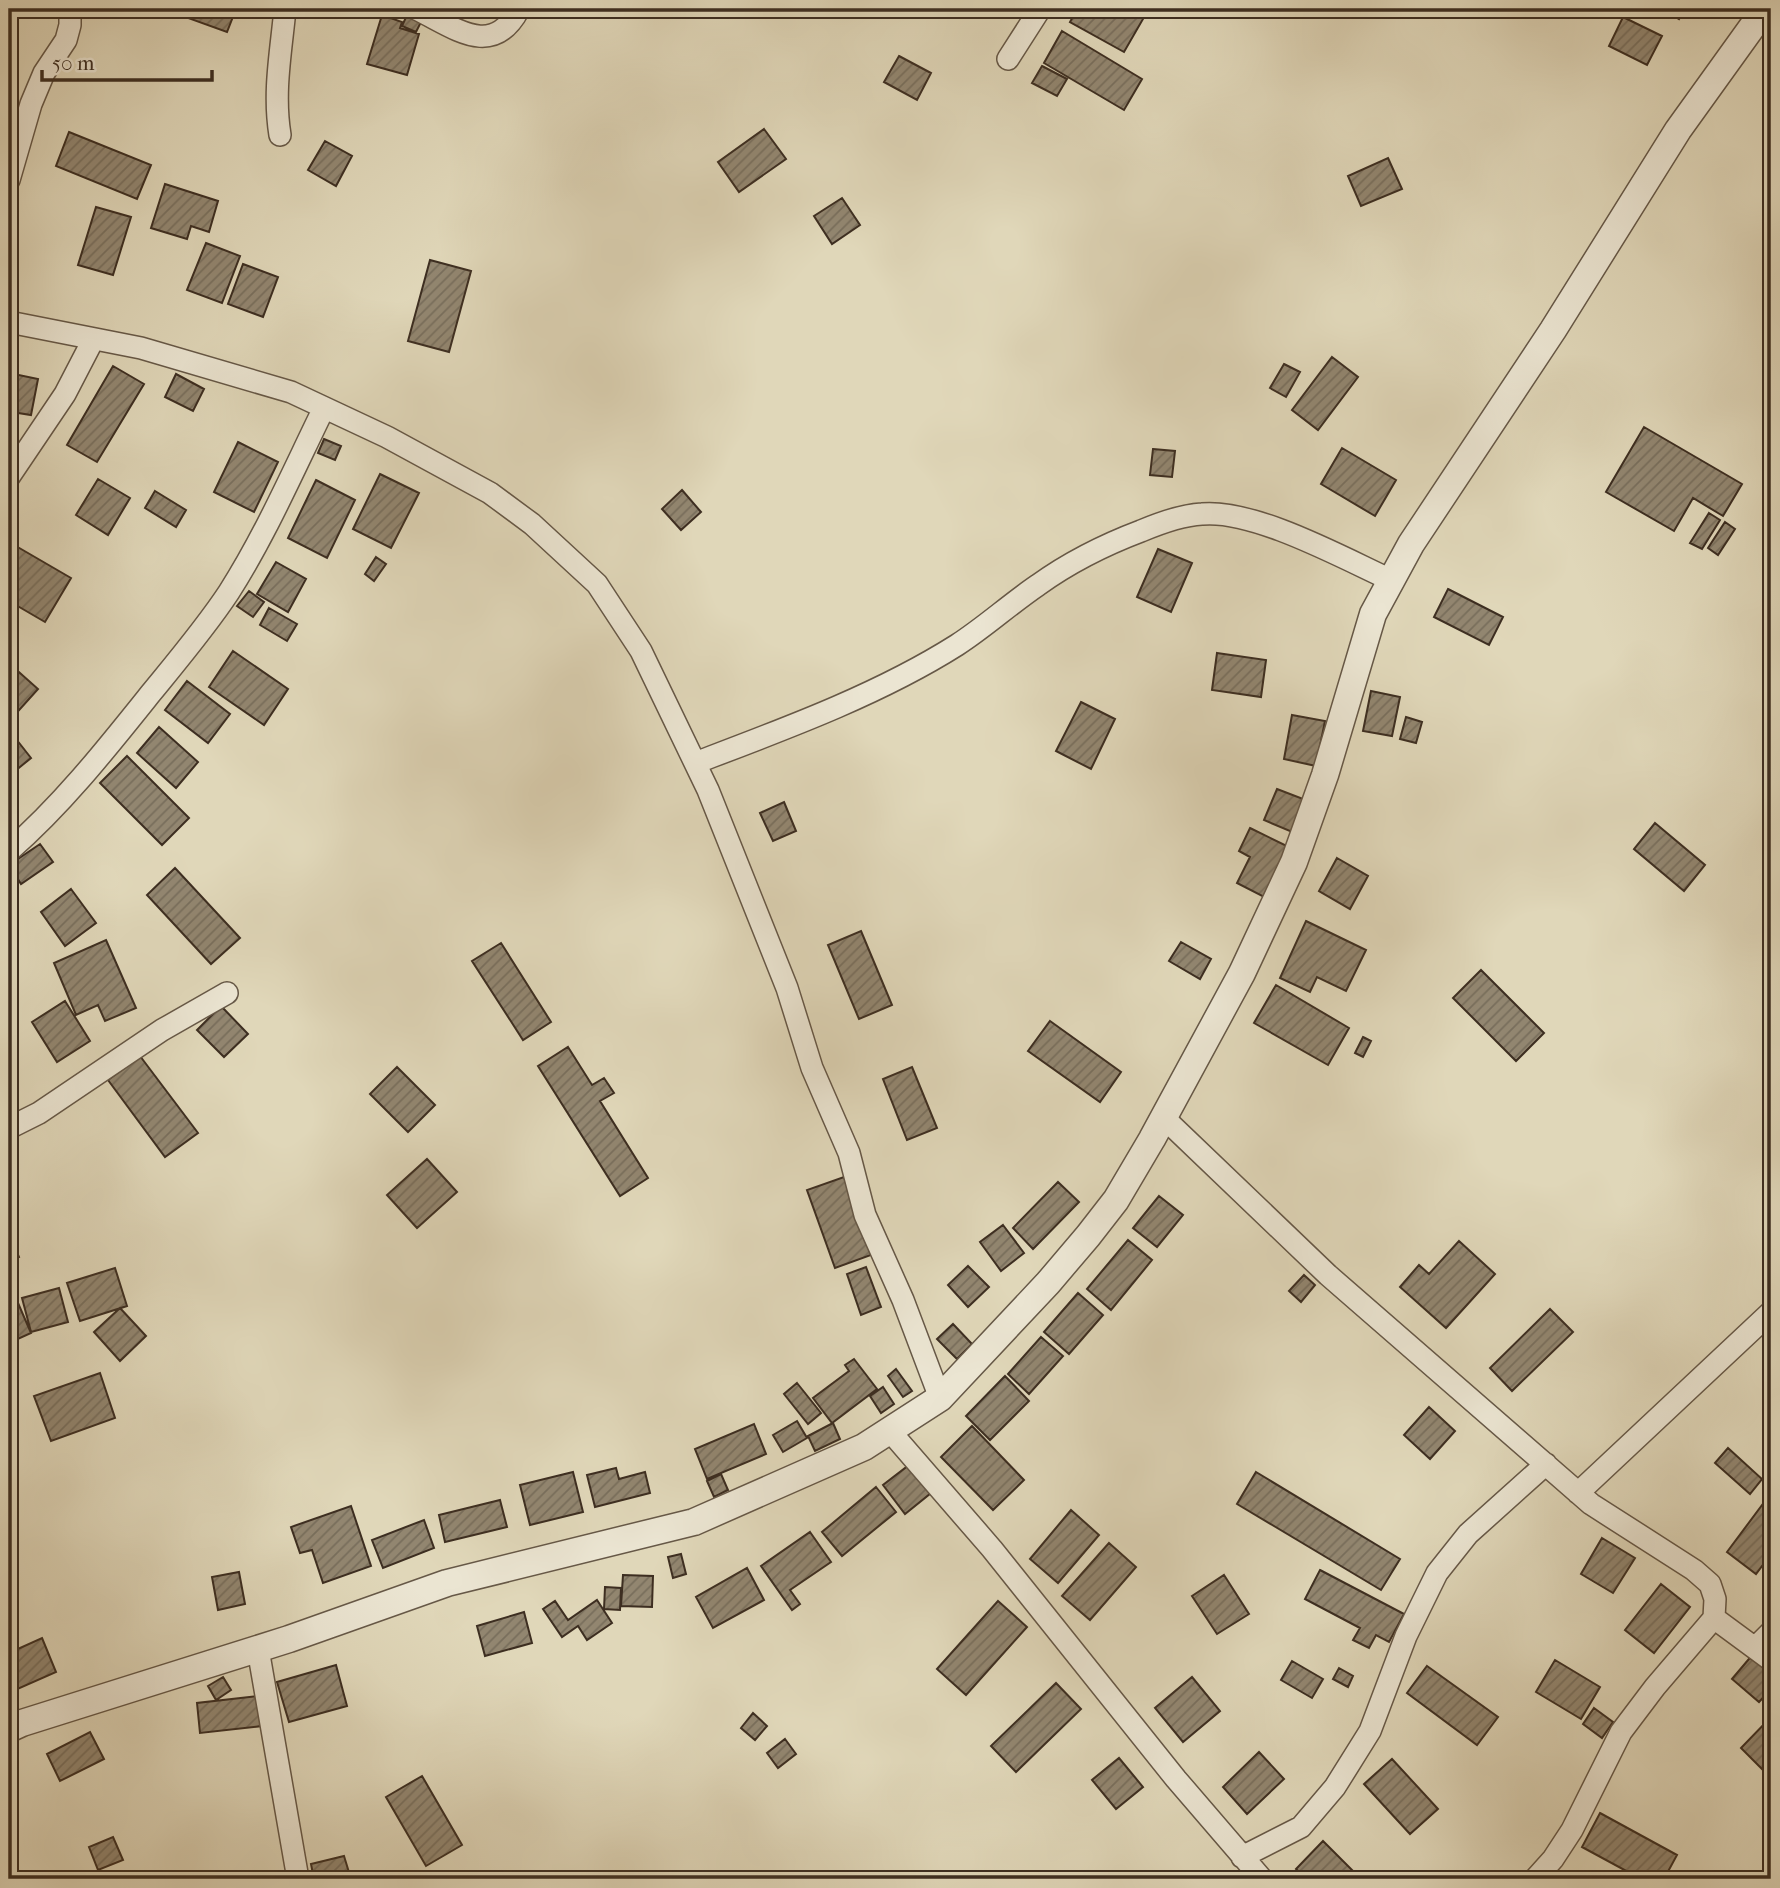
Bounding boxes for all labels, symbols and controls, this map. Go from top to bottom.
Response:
scale bar [42,38,212,82]
text: 50 m [52,51,95,75]

